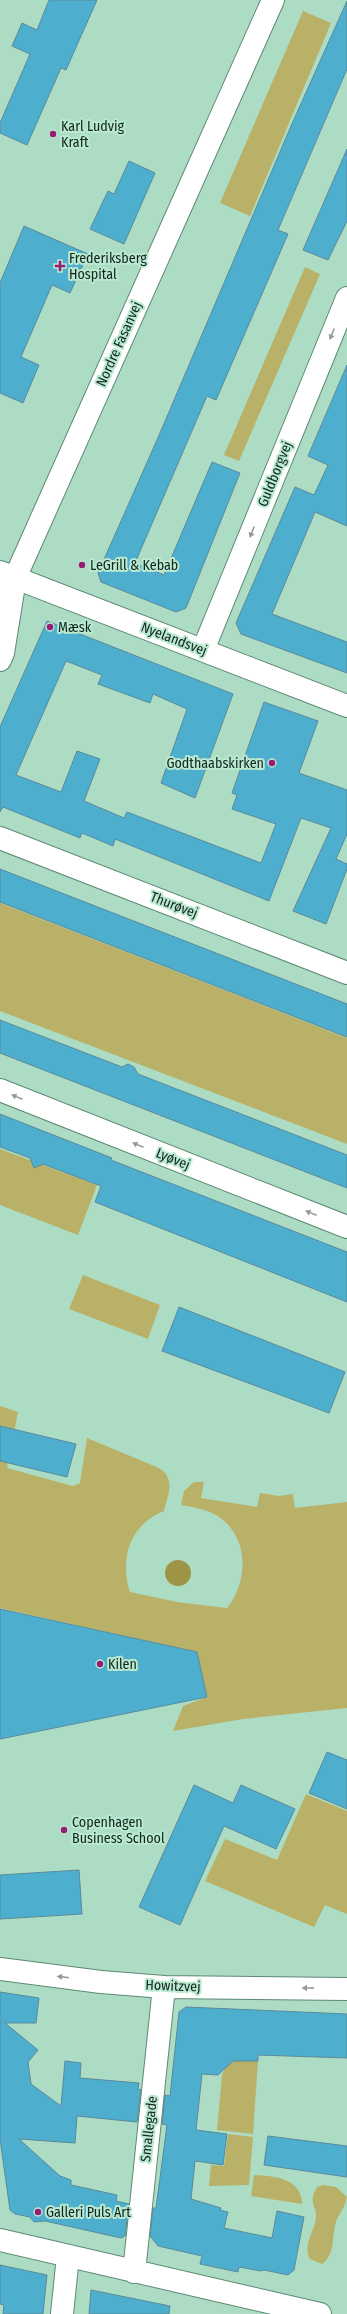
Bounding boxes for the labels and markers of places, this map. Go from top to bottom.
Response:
place label: Karl Ludvig Kraft [61,118,125,151]
marker: Karl Ludvig Kraft [48,129,58,139]
place label: Frederiksberg Hospital [69,250,147,283]
marker: Frederiksberg Hospital [54,260,66,272]
place label: LeGrill & Kebab [90,557,178,574]
marker: LeGrill & Kebab [77,560,87,570]
place label: Mæsk [58,619,92,636]
marker: Mæsk [45,622,55,632]
place label: Godthaabskirken [166,755,264,772]
marker: Godthaabskirken [267,758,277,768]
place label: Kilen [108,1656,137,1673]
marker: Kilen [95,1659,105,1669]
place label: Copenhagen Business School [72,1814,165,1847]
marker: Copenhagen Business School [59,1825,69,1835]
place label: Galleri Puls Art [46,2204,131,2221]
marker: Galleri Puls Art [33,2207,43,2217]

